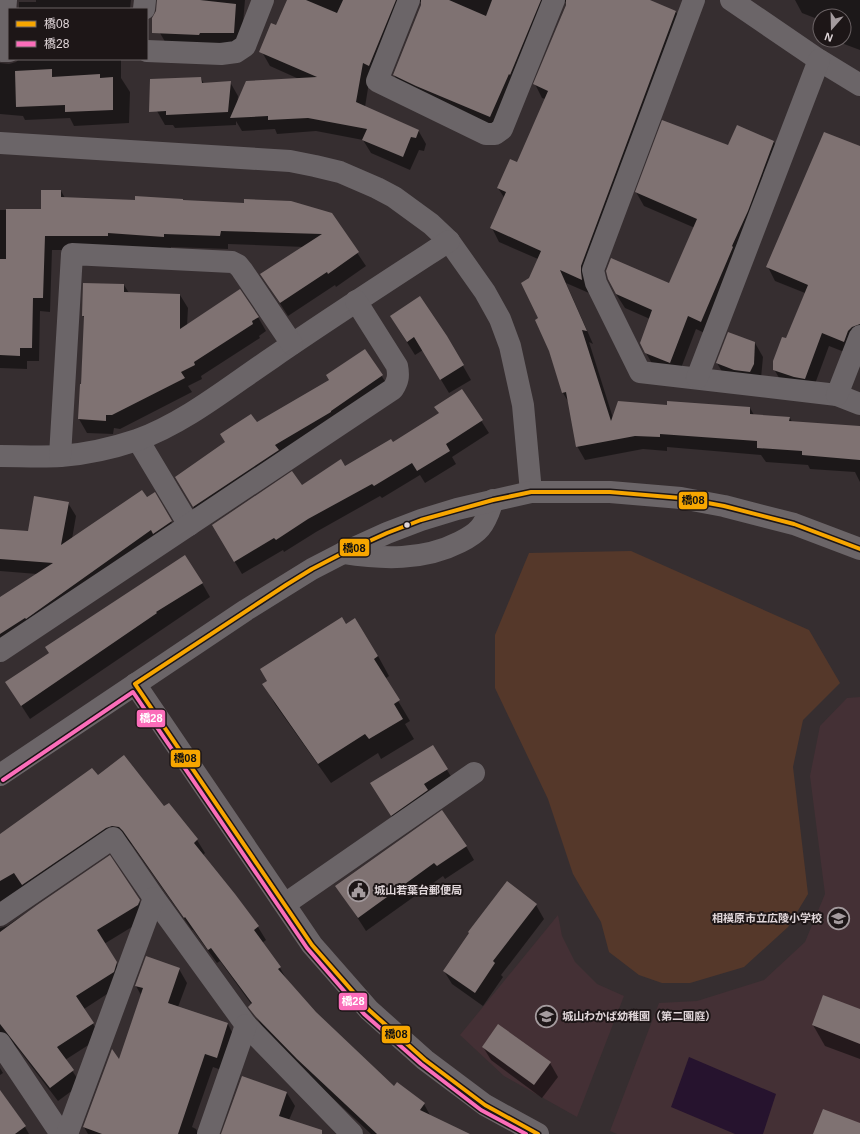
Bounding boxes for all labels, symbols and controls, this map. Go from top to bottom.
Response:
legend [8,8,148,60]
north arrow [812,8,852,48]
text: 橋08 [44,17,70,31]
text: N [823,30,834,44]
text: 橋28 [44,37,70,51]
line badge: 橋08 [678,491,708,510]
text: 橋08 [681,494,705,506]
unlabelled marker [402,520,412,530]
line badge: 橋08 [339,538,370,557]
text: 橋08 [342,542,366,554]
line badge: 橋28 [136,709,166,728]
text: 橋28 [139,712,163,724]
line badge: 橋08 [170,749,201,768]
text: 橋08 [173,752,197,764]
public building icon: 城山若葉台郵便局 [346,877,372,903]
place label: 城山若葉台郵便局 [374,884,462,896]
school or university icon: 相模原市立広陵小学校 [825,905,851,931]
place label: 相模原市立広陵小学校 [712,912,822,924]
line badge: 橋28 [338,992,368,1011]
text: 橋28 [341,995,365,1007]
school or university icon: 城山わかば幼稚園（第二園庭） [533,1003,559,1029]
place label: 城山わかば幼稚園（第二園庭） [562,1010,716,1022]
line badge: 橋08 [381,1025,411,1044]
text: 橋08 [384,1028,408,1040]

